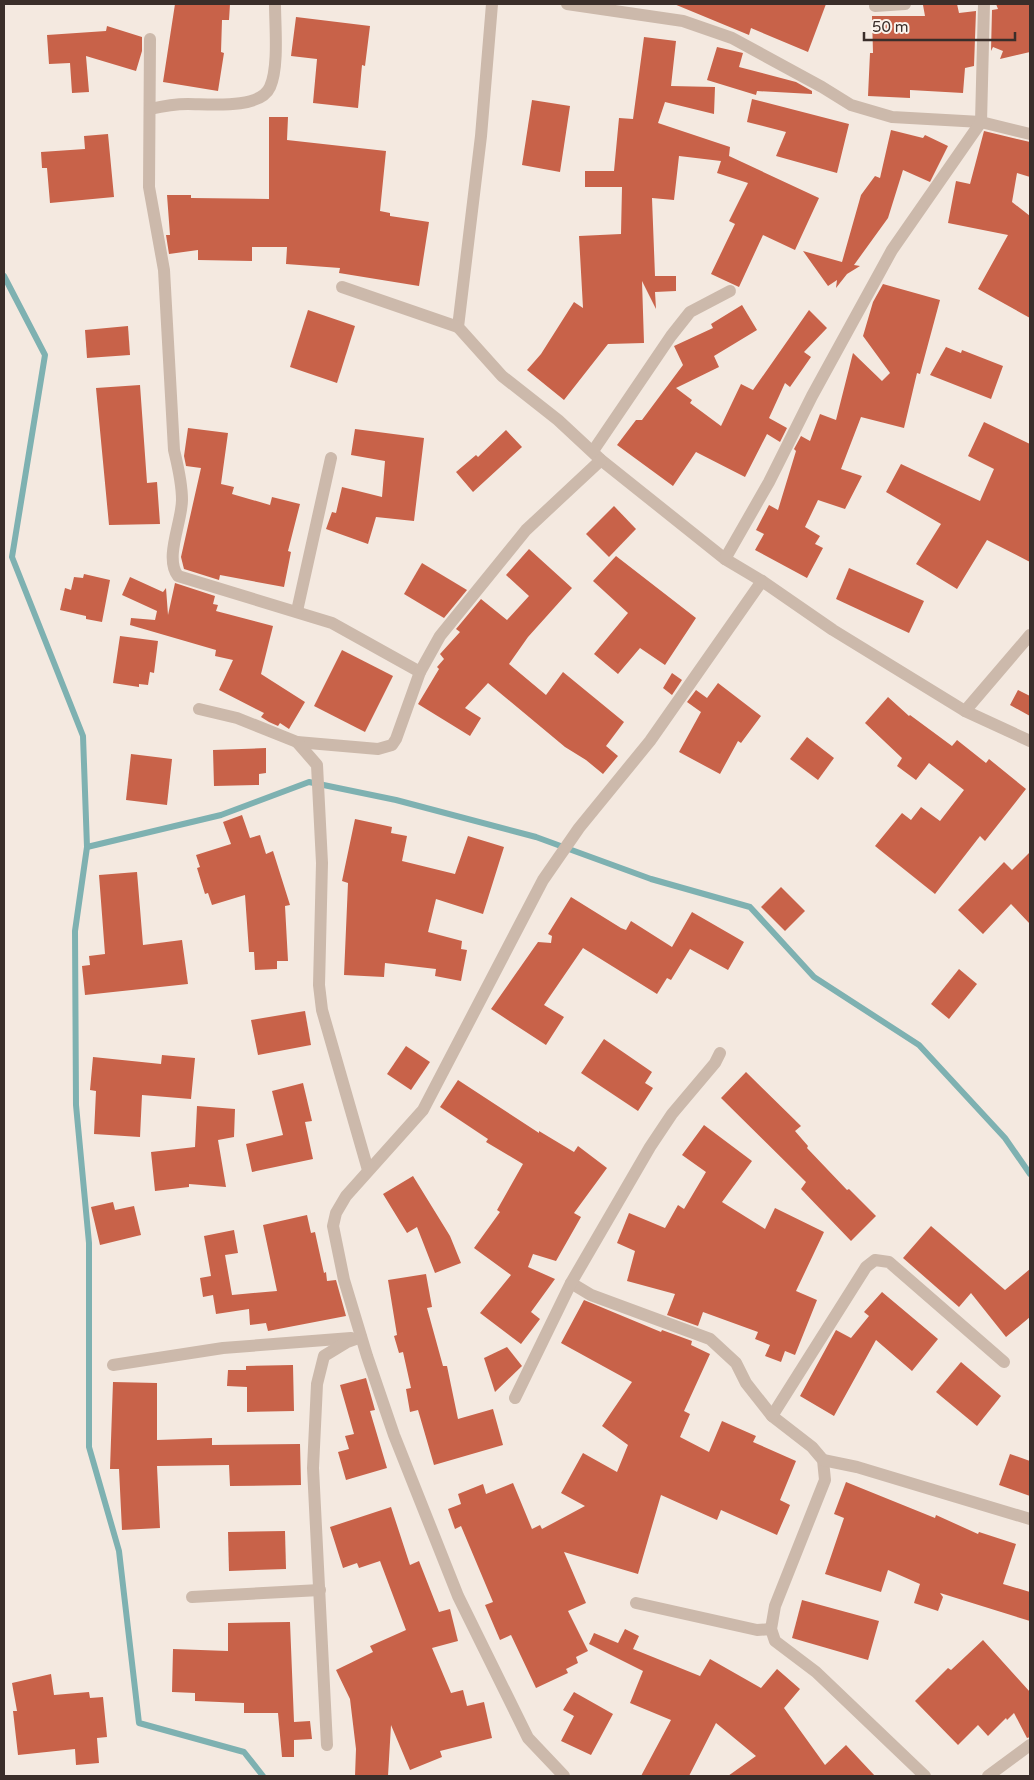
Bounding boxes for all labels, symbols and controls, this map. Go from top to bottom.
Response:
scale bar [864,10,1015,42]
text: 50 m [872,18,909,36]

